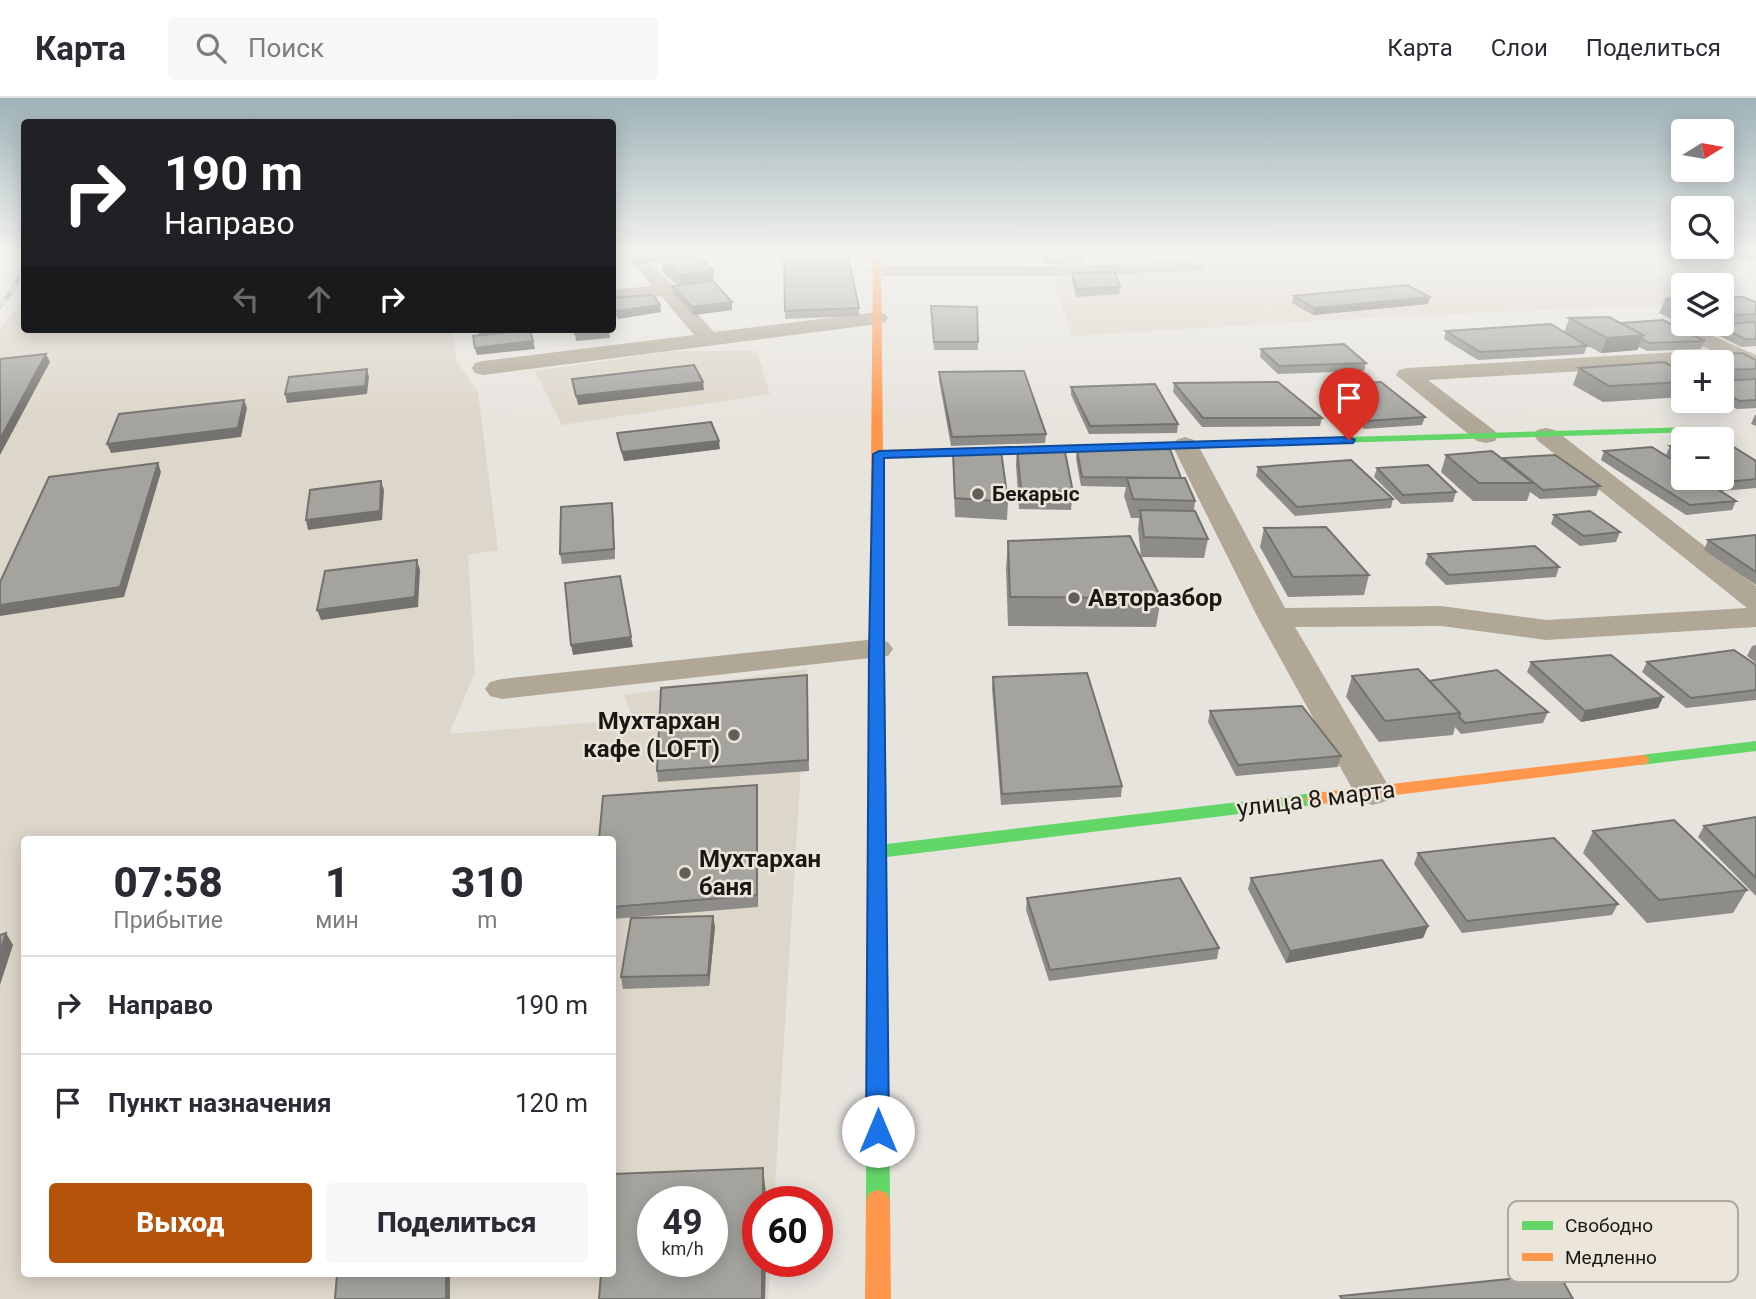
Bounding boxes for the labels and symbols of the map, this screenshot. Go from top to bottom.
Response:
north arrow [1671,119,1734,182]
pin [1319,368,1379,440]
place label: Бекарыс [992,482,1080,506]
marker: Бекарыс [970,486,986,502]
place label: Авторазбор [1088,584,1222,612]
marker: Авторазбор [1066,590,1082,606]
place label: Мухтархан кафе (LOFT) [583,707,720,763]
marker: Мухтархан кафе (LOFT) [726,727,742,743]
street label: улица 8 марта [1235,775,1397,823]
place label: Мухтархан баня [699,845,821,901]
marker: Мухтархан баня [677,865,693,881]
position arrow [841,1094,915,1168]
speed limit sign: 60 [742,1186,833,1277]
legend [1508,1201,1738,1282]
text: Свободно [1565,1214,1653,1237]
text: Медленно [1565,1246,1657,1269]

